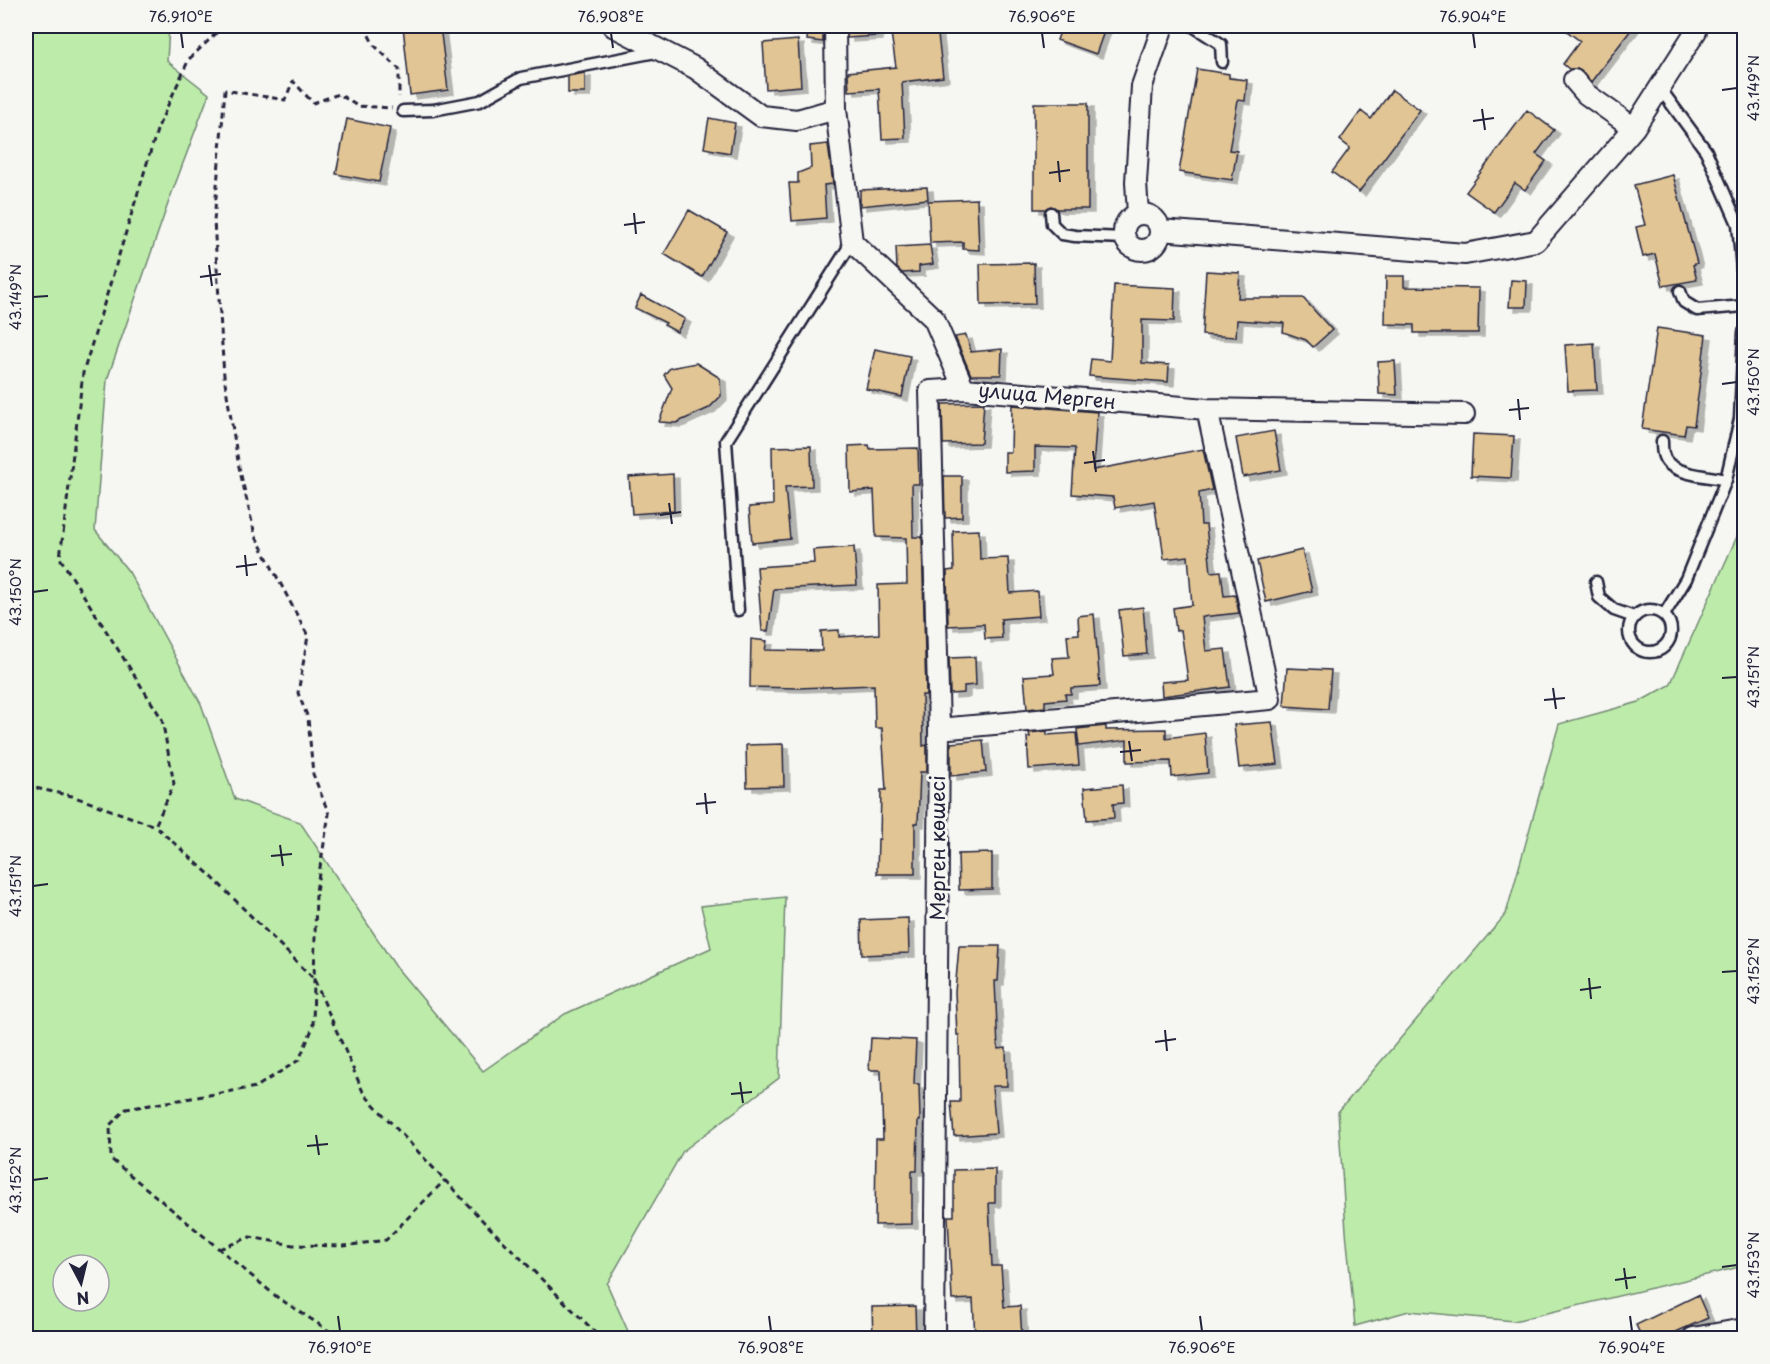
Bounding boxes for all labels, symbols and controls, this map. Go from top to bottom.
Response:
text: 76.910°E [149,4,213,27]
text: 76.908°E [578,4,644,27]
text: 76.906°E [1008,4,1076,27]
text: 76.904°E [1440,4,1506,27]
text: 43.149°N [1741,55,1764,121]
text: 43.149°N [3,264,26,330]
text: 43.150°N [1741,348,1764,416]
street label: улица Мерген [977,374,1117,416]
text: 43.150°N [3,558,26,626]
text: 43.151°N [1741,646,1764,708]
street label: Мерген көшесі [922,775,952,921]
text: 43.151°N [3,855,26,917]
text: 43.152°N [1741,938,1764,1004]
text: 43.152°N [3,1147,26,1213]
text: 43.153°N [1741,1232,1764,1298]
north arrow [51,1253,111,1313]
text: N [75,1286,91,1312]
text: 76.910°E [308,1335,372,1358]
text: 76.908°E [738,1335,804,1358]
text: 76.906°E [1168,1335,1236,1358]
text: 76.904°E [1599,1335,1665,1358]

